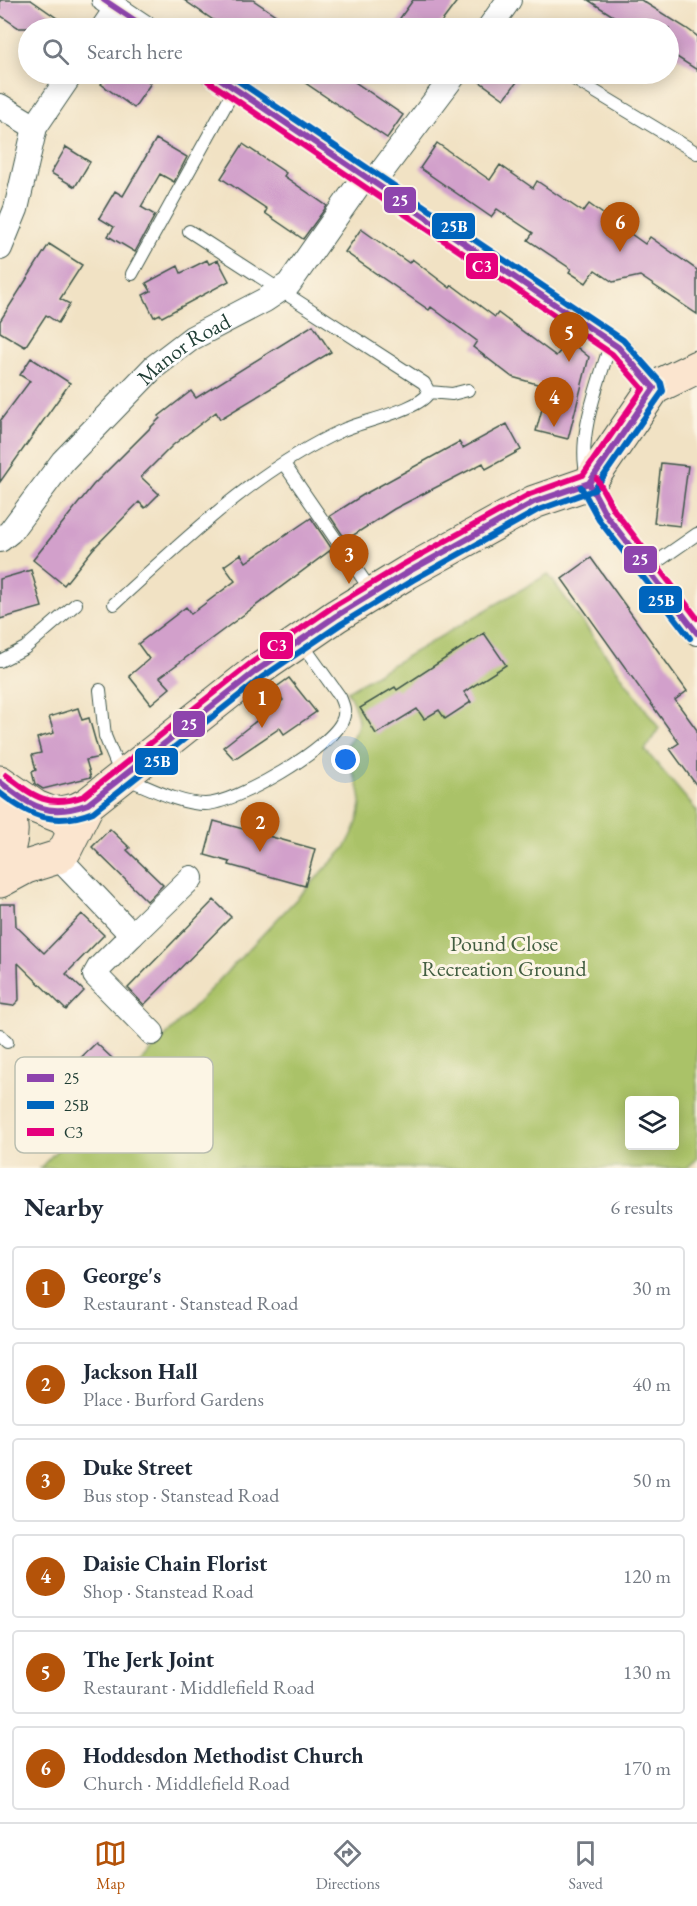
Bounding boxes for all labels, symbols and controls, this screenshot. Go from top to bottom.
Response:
search box [18,18,679,84]
icon: search [39,35,72,68]
text: Search here [87,37,182,66]
line badge: 25 [383,186,417,214]
text: 25 [392,190,408,211]
pin: 6 [600,202,640,252]
line badge: 25B [431,212,476,240]
text: 25B [441,216,467,237]
line badge: C3 [465,252,499,280]
text: C3 [472,256,492,277]
street label: Manor Road [130,306,236,391]
pin: 5 [550,312,588,362]
pin: 4 [534,378,574,427]
pin: 3 [330,534,368,584]
line badge: 25 [623,545,658,574]
text: 25 [632,549,648,570]
line badge: 25B [638,585,683,614]
text: 25B [648,590,674,611]
line badge: C3 [259,631,294,660]
text: C3 [267,635,287,656]
pin: 1 [242,678,282,728]
line badge: 25 [172,710,206,738]
text: 25 [181,714,197,735]
your location [331,745,360,774]
line badge: 25B [134,747,179,776]
text: 25B [144,751,170,772]
pin: 2 [240,802,280,852]
park label: Pound Close Recreation Ground [421,929,587,983]
legend [15,1057,213,1153]
text: 25 [64,1068,79,1089]
text: 25B [64,1095,89,1116]
map controls [625,1096,679,1150]
button: layers [625,1096,679,1150]
text: C3 [64,1122,83,1143]
text: Nearby [24,1190,104,1224]
text: 6 results [610,1194,673,1220]
text: George's [83,1261,161,1290]
text: 1 [40,1275,51,1301]
text: 30 m [632,1275,671,1301]
text: Restaurant · Stanstead Road [83,1290,298,1316]
text: Jackson Hall [83,1357,198,1386]
text: 2 [40,1371,51,1397]
text: 40 m [632,1371,671,1397]
text: Place · Burford Gardens [83,1386,264,1412]
text: Duke Street [83,1453,192,1482]
text: 3 [40,1467,51,1493]
text: 50 m [632,1467,671,1493]
text: Bus stop · Stanstead Road [83,1482,279,1508]
text: Daisie Chain Florist [83,1549,267,1578]
text: 4 [40,1563,51,1589]
text: 120 m [623,1563,671,1589]
text: Shop · Stanstead Road [83,1578,254,1604]
text: The Jerk Joint [83,1645,214,1674]
text: 5 [40,1659,51,1685]
text: 130 m [623,1659,671,1685]
text: Restaurant · Middlefield Road [83,1674,315,1700]
text: Hoddesdon Methodist Church [83,1741,364,1770]
text: 6 [40,1755,51,1781]
text: 170 m [623,1755,671,1781]
text: Church · Middlefield Road [83,1770,290,1796]
tab: Map [94,1837,127,1894]
tab: Directions [316,1837,380,1894]
tab: Saved [568,1837,603,1894]

